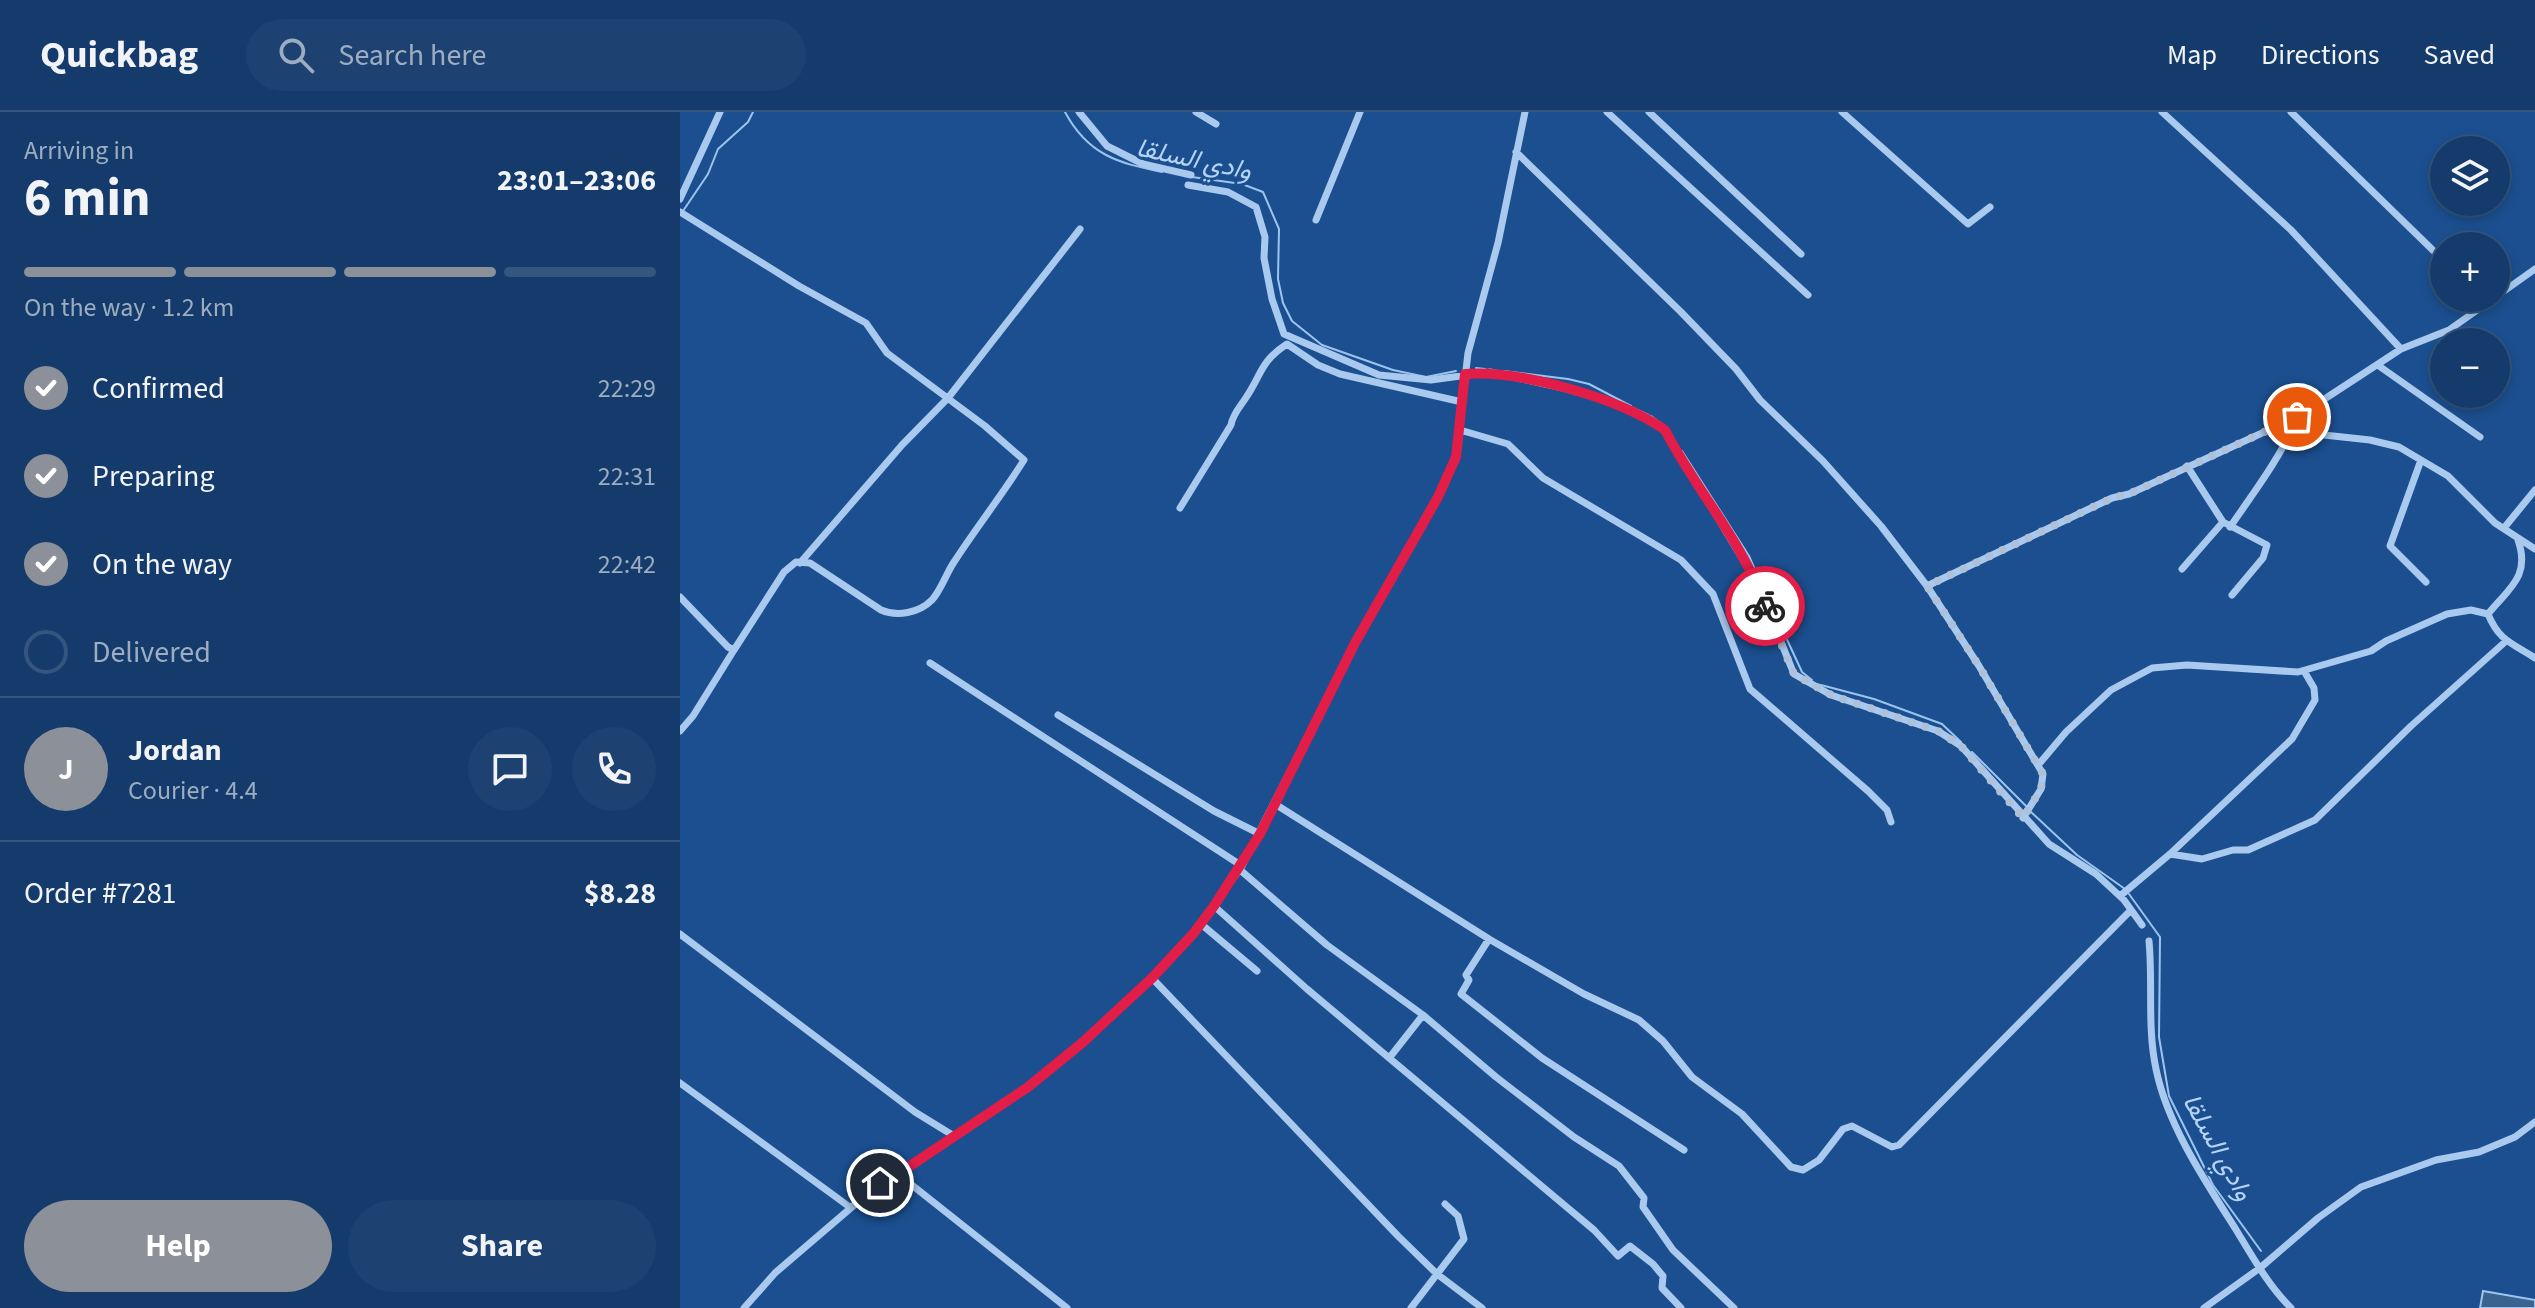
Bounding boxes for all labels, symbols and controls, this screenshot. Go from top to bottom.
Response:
search box [246,19,806,91]
text: Quickbag [40,28,198,82]
icon: search [274,33,318,77]
text: Search here [338,34,486,77]
text: Map [2167,35,2217,75]
text: Directions [2261,35,2380,75]
text: Saved [2424,35,2495,75]
water label: وادي السلقا [1132,129,1256,191]
text: Arriving in [24,132,134,169]
map controls [2430,136,2510,408]
button: layers [2430,136,2510,216]
text: 23:01–23:06 [497,159,656,202]
text: 6 min [24,162,151,236]
button: + [2430,232,2510,312]
text: On the way · 1.2 km [24,289,234,326]
button: − [2430,328,2510,408]
icon: check [24,366,68,410]
text: Confirmed [92,367,225,410]
text: 22:29 [598,370,656,407]
pin [2263,383,2331,451]
icon: bag [2275,395,2319,439]
icon: check [24,454,68,498]
text: Preparing [92,455,215,498]
text: 22:31 [598,458,656,495]
icon: check [24,542,68,586]
text: On the way [92,543,232,586]
text: 22:42 [598,546,656,583]
courier [1725,566,1805,646]
icon: bike [1743,584,1787,628]
text: Delivered [92,631,211,674]
button: chat [468,727,552,811]
button: phone [572,727,656,811]
text: Jordan [128,729,222,772]
text: J [58,748,74,791]
text: Courier · 4.4 [128,772,258,809]
text: Order #7281 [24,872,177,915]
text: $8.28 [584,872,656,915]
water label: وادي السلقا [2172,1087,2263,1209]
pin [846,1149,914,1217]
icon: home [858,1161,902,1205]
button: Help [24,1200,332,1292]
button: Share [348,1200,656,1292]

